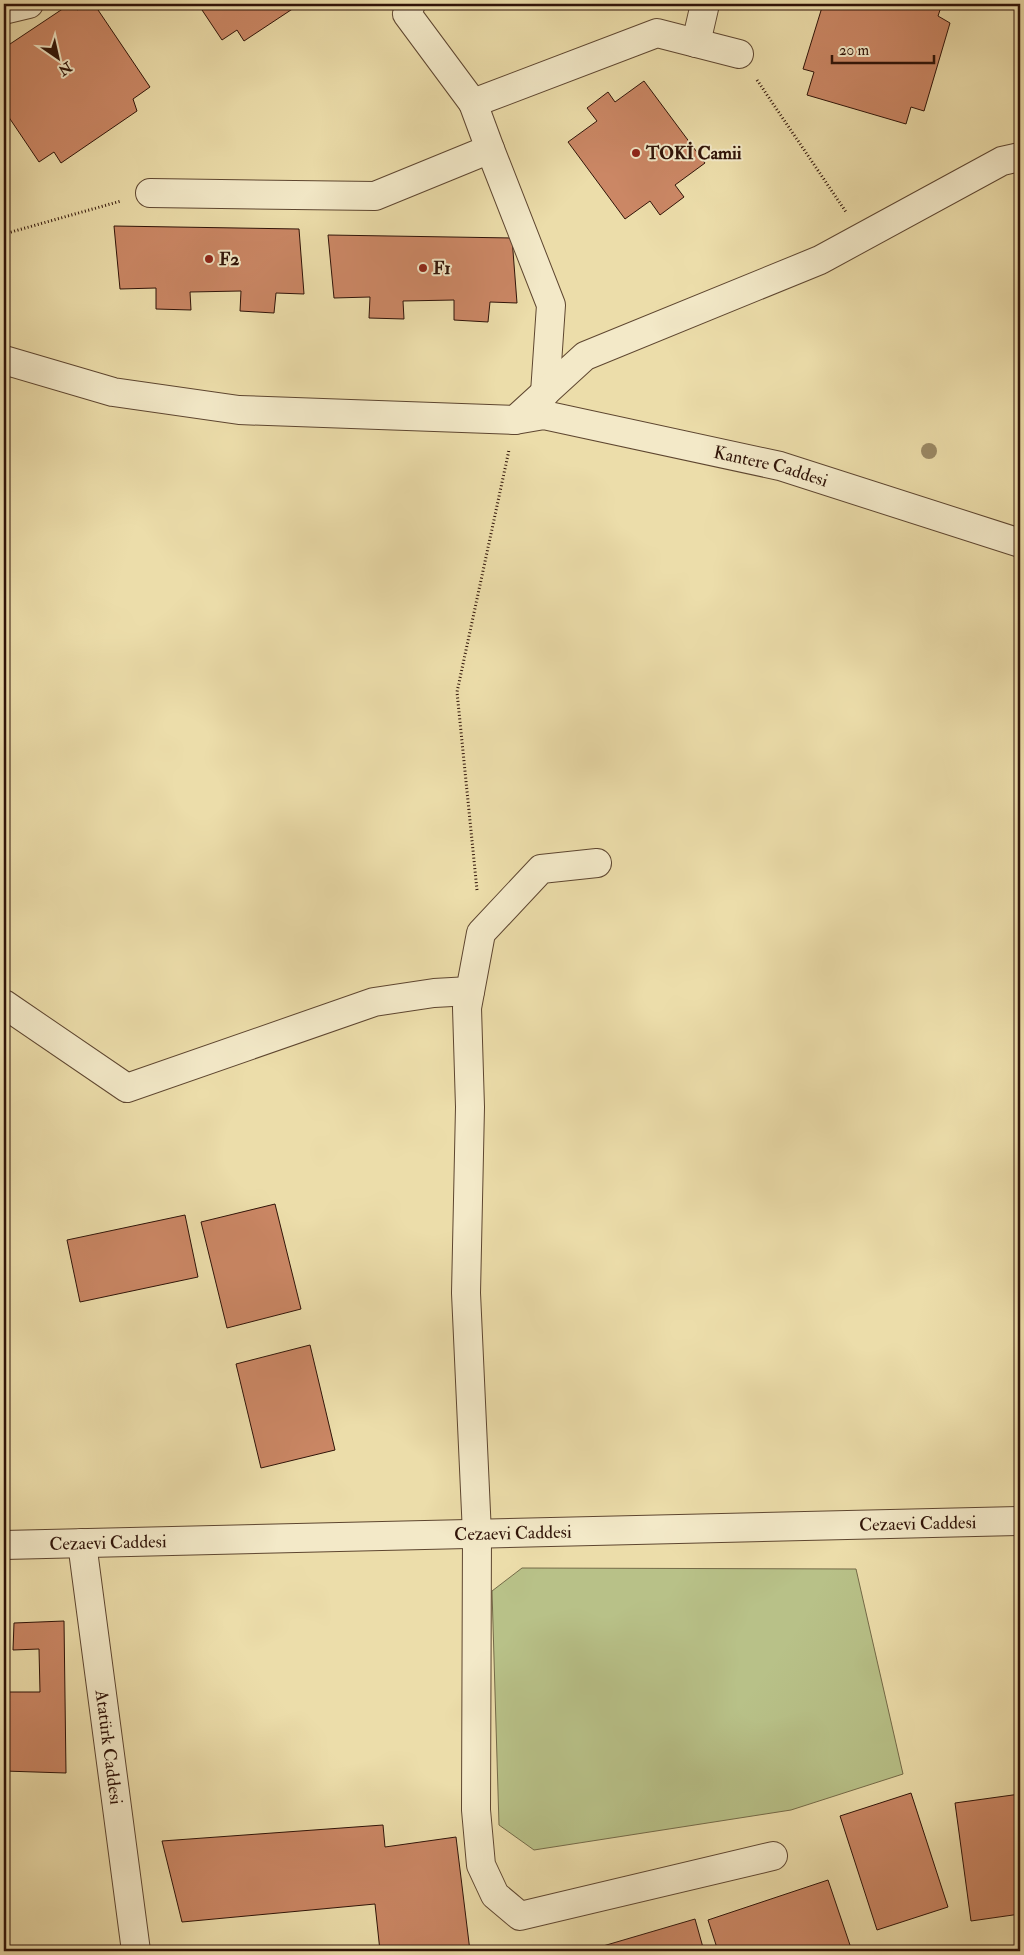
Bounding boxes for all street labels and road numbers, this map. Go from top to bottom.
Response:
street label: Kantere Caddesi [711,441,831,493]
street label: Cezaevi Caddesi [859,1511,977,1537]
street label: Cezaevi Caddesi [454,1521,572,1546]
street label: Cezaevi Caddesi [49,1530,167,1556]
street label: Atatürk Caddesi [89,1687,128,1806]

